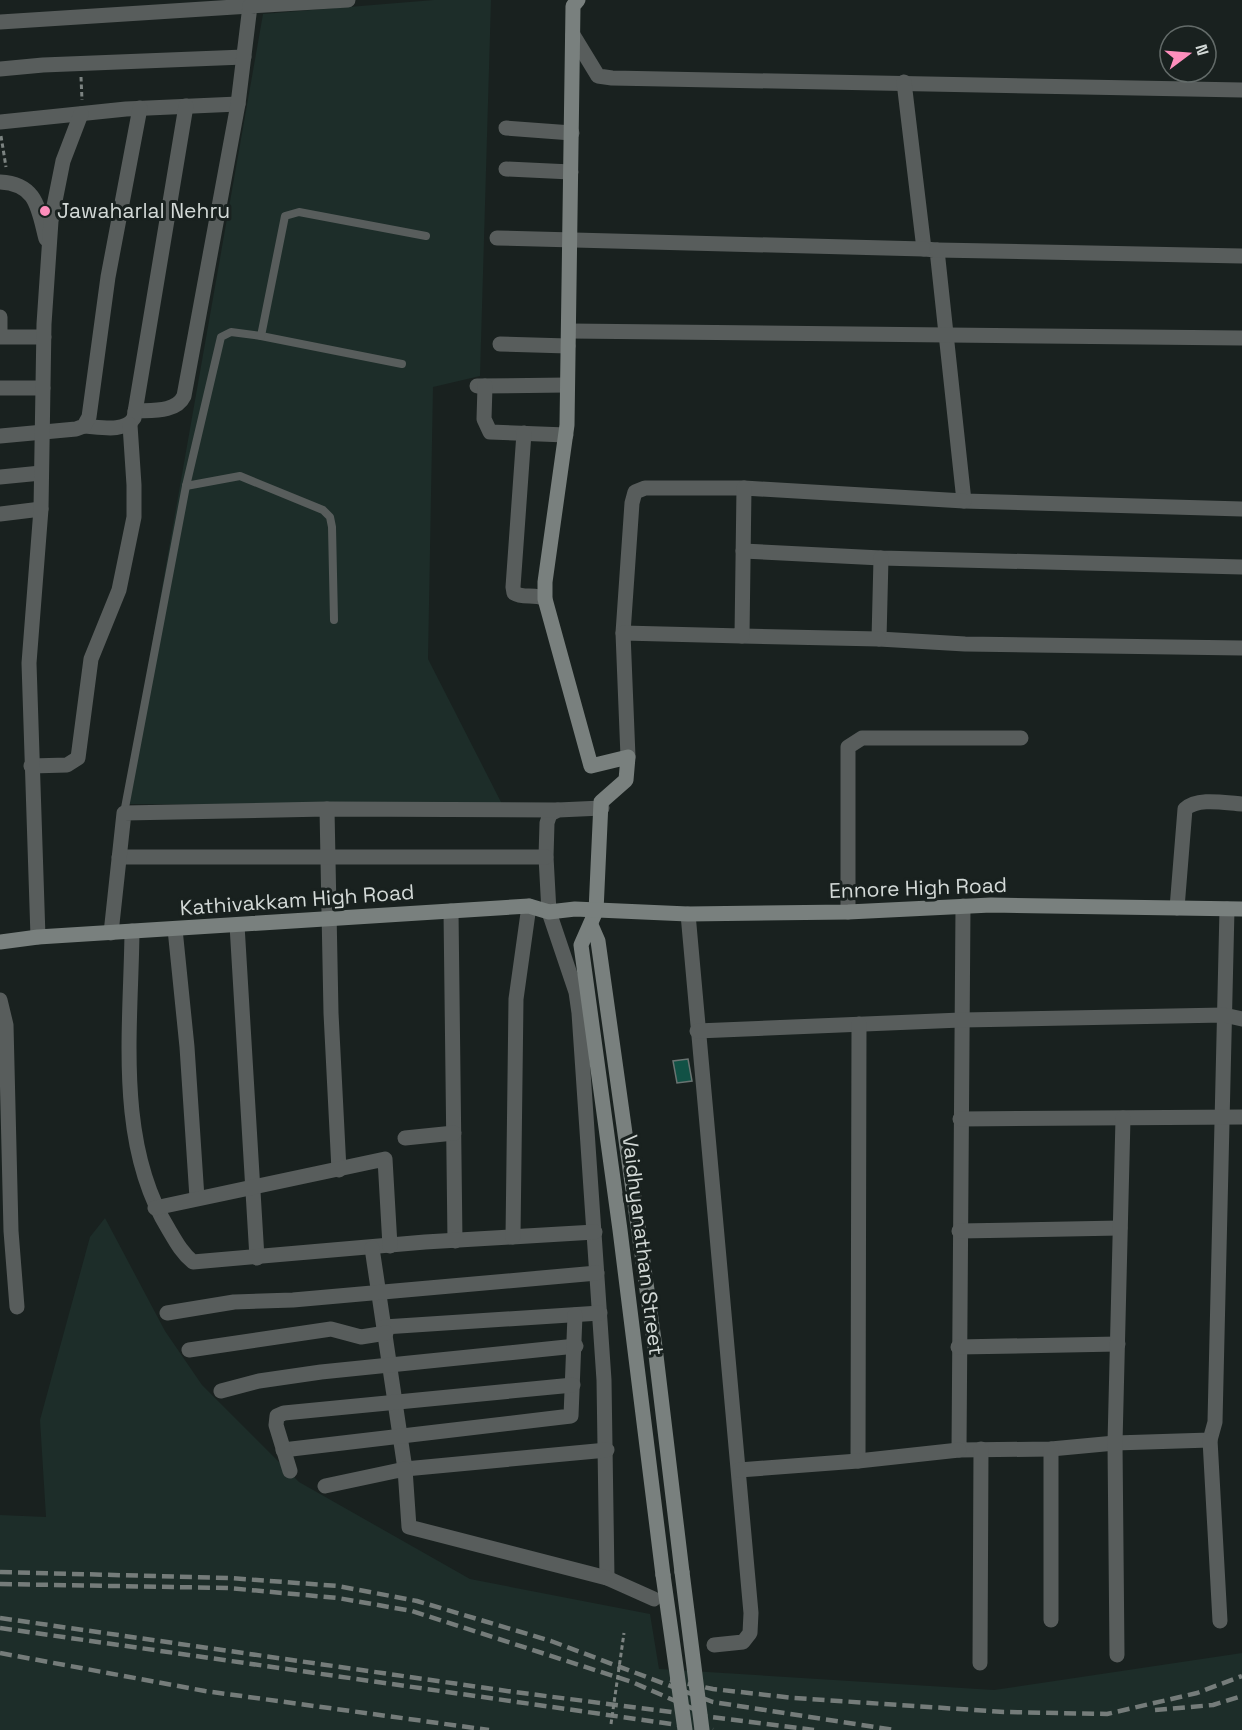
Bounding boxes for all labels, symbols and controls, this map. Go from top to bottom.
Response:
north arrow [1158,24,1218,84]
text: N [1190,42,1214,58]
place label: Jawaharlal Nehru [57,197,230,224]
marker: Jawaharlal Nehru [38,204,52,218]
street label: Ennore High Road [828,871,1007,904]
street label: Kathivakkam High Road [179,878,415,921]
street label: Vaidhyanathan Street [617,1133,670,1357]

